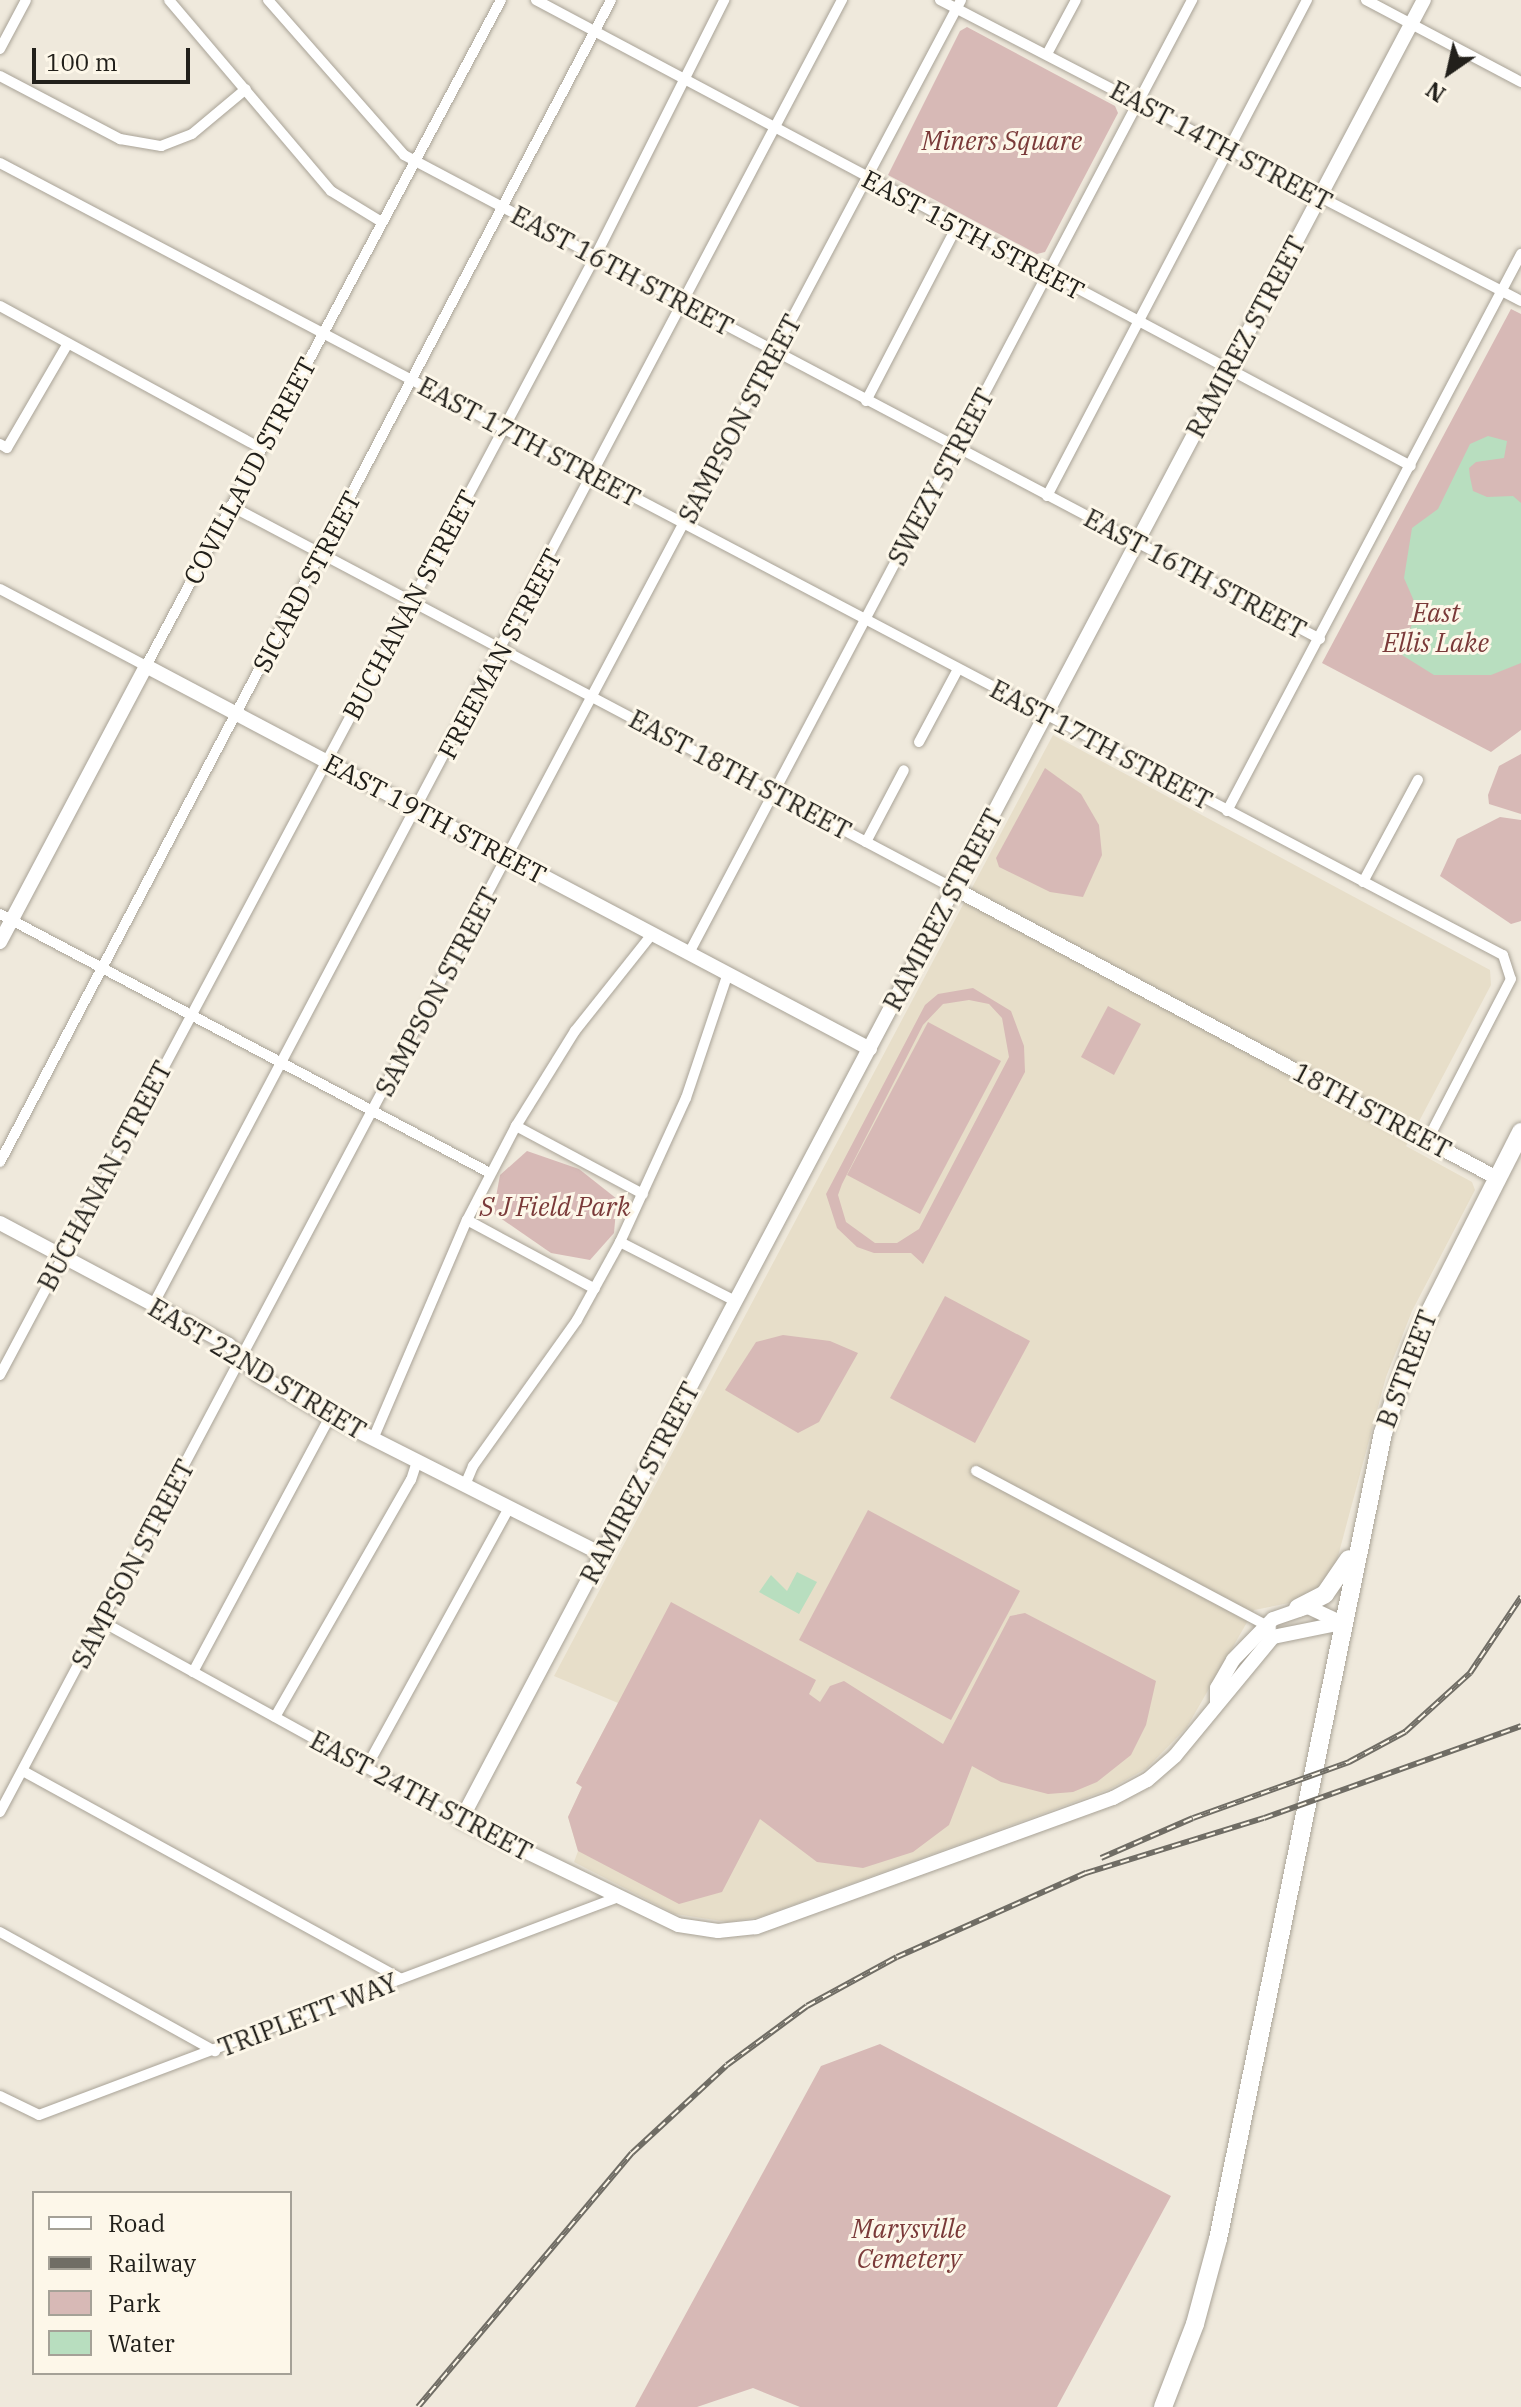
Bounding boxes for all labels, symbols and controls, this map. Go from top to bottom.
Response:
scale bar [36,32,194,82]
north arrow [1409,32,1489,112]
text: 100 m [46,46,118,78]
street label: EAST 14TH STREET [1105,74,1337,218]
text: N [1420,75,1451,109]
park label: Miners Square [922,125,1082,157]
street label: EAST 15TH STREET [857,163,1089,307]
street label: EAST 16TH STREET [506,199,738,343]
street label: RAMIREZ STREET [1180,231,1312,443]
street label: SAMPSON STREET [672,309,808,529]
street label: COVILLAUD STREET [177,352,323,590]
street label: EAST 17TH STREET [413,370,645,514]
street label: SWEZY STREET [881,383,1001,571]
street label: BUCHANAN STREET [336,485,484,725]
street label: SICARD STREET [246,486,368,678]
street label: EAST 16TH STREET [1079,502,1311,646]
street label: FREEMAN STREET [431,544,569,764]
park label: East Ellis Lake [1383,597,1489,658]
street label: EAST 17TH STREET [985,673,1217,817]
street label: EAST 18TH STREET [624,703,856,847]
street label: EAST 19TH STREET [319,747,551,891]
street label: RAMIREZ STREET [877,804,1009,1016]
street label: SAMPSON STREET [369,882,505,1102]
street label: BUCHANAN STREET [31,1056,179,1296]
street label: 18TH STREET [1288,1056,1456,1166]
park label: S J Field Park [479,1191,631,1223]
street label: EAST 22ND STREET [143,1292,371,1446]
street label: B STREET [1370,1306,1444,1432]
street label: RAMIREZ STREET [574,1377,706,1589]
street label: SAMPSON STREET [65,1454,201,1674]
street label: EAST 24TH STREET [305,1724,537,1868]
street label: TRIPLETT WAY [214,1966,402,2064]
legend [32,2191,292,2375]
text: Road [108,2207,165,2239]
park label: Marysville Cemetery [852,2213,966,2274]
text: Railway [108,2247,196,2279]
text: Park [108,2287,160,2319]
text: Water [108,2327,175,2359]

